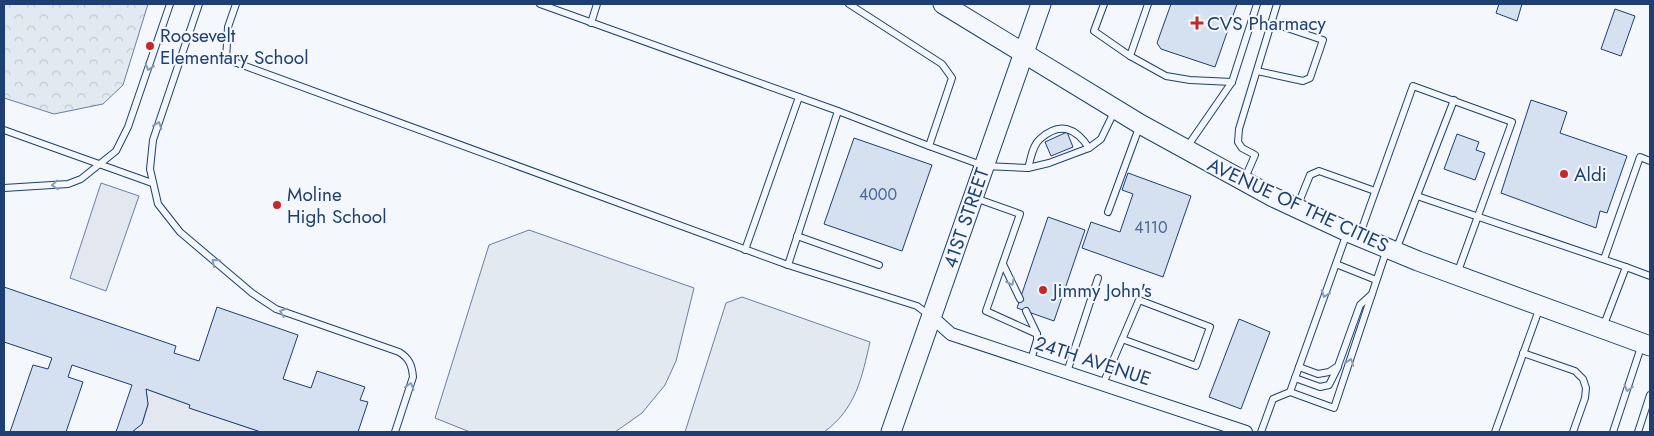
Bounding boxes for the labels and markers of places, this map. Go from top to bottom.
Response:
place label: CVS Pharmacy [1207,10,1326,37]
marker: CVS Pharmacy [1191,17,1203,29]
place label: Roosevelt Elementary School [160,22,309,71]
marker: Roosevelt Elementary School [144,40,156,52]
place label: Aldi [1574,161,1607,188]
marker: Aldi [1558,168,1570,180]
place label: Moline High School [287,181,387,230]
marker: Moline High School [271,199,283,211]
place label: Jimmy John's [1050,277,1152,304]
marker: Jimmy John's [1037,284,1049,296]

